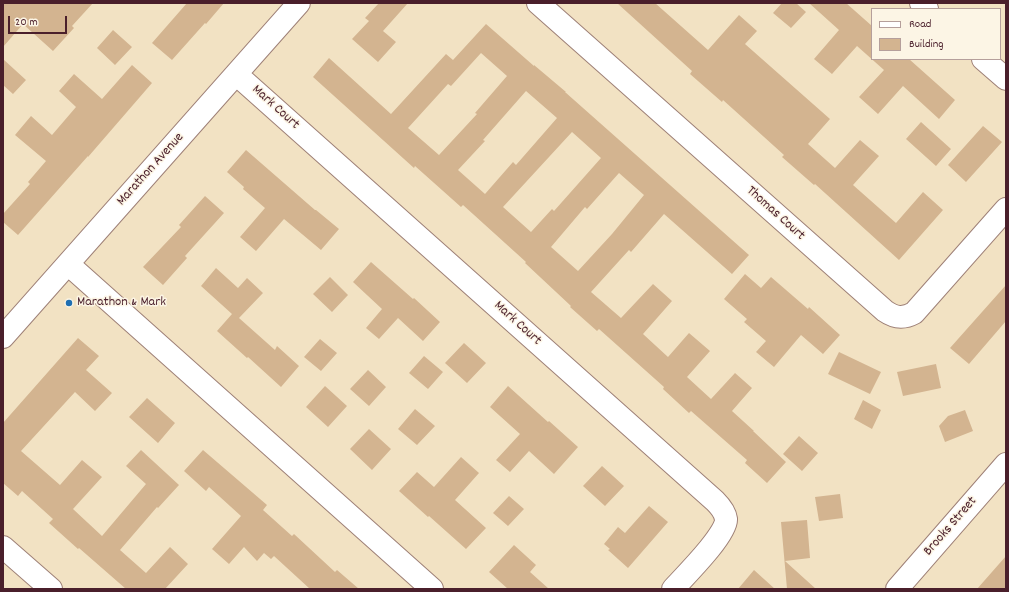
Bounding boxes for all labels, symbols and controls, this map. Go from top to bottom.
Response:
scale bar [10,8,69,34]
legend [871,8,1001,60]
text: 20 m [15,14,38,31]
text: Road [909,16,931,33]
text: Building [909,36,944,53]
street label: Mark Court [248,82,302,134]
street label: Marathon Avenue [114,130,188,210]
street label: Thomas Court [742,183,808,245]
place label: Marathon & Mark [77,295,166,311]
marker: Marathon & Mark [64,298,74,308]
street label: Mark Court [490,298,544,350]
street label: Brooks Street [921,494,981,560]

